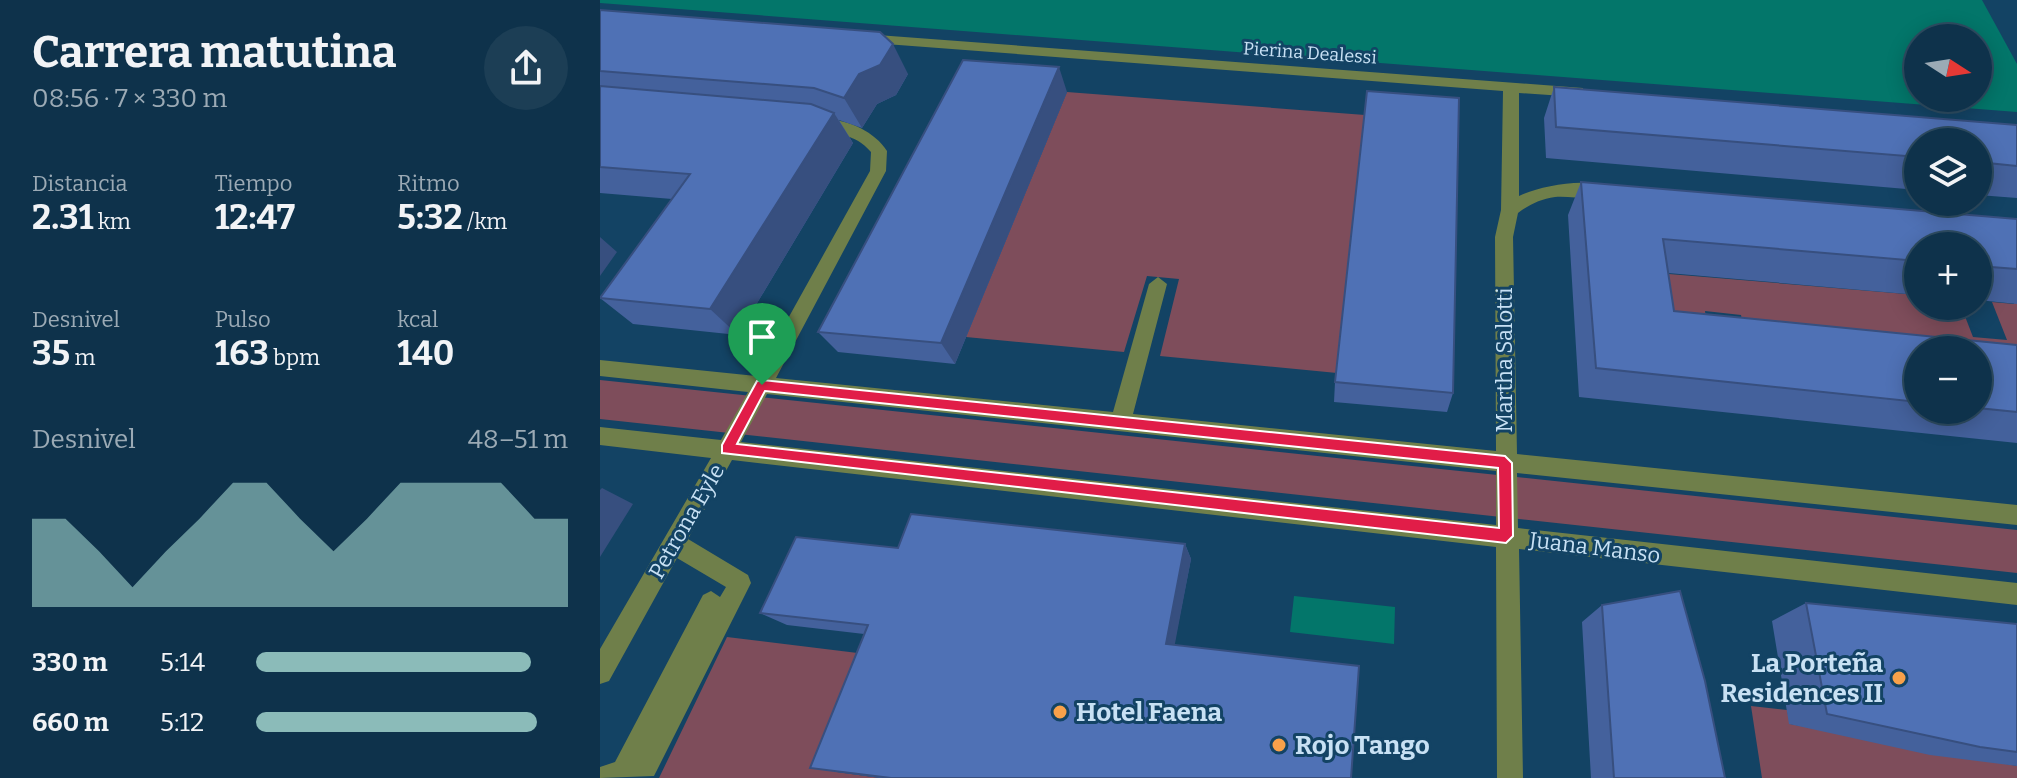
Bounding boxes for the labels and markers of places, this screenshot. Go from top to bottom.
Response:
pin [728,303,796,385]
place label: La Porteña Residences II [1720,648,1883,709]
marker: La Porteña Residences II [1890,669,1908,687]
place label: Hotel Faena [1076,697,1223,728]
marker: Hotel Faena [1051,703,1069,721]
place label: Rojo Tango [1295,730,1430,761]
marker: Rojo Tango [1270,736,1288,754]

